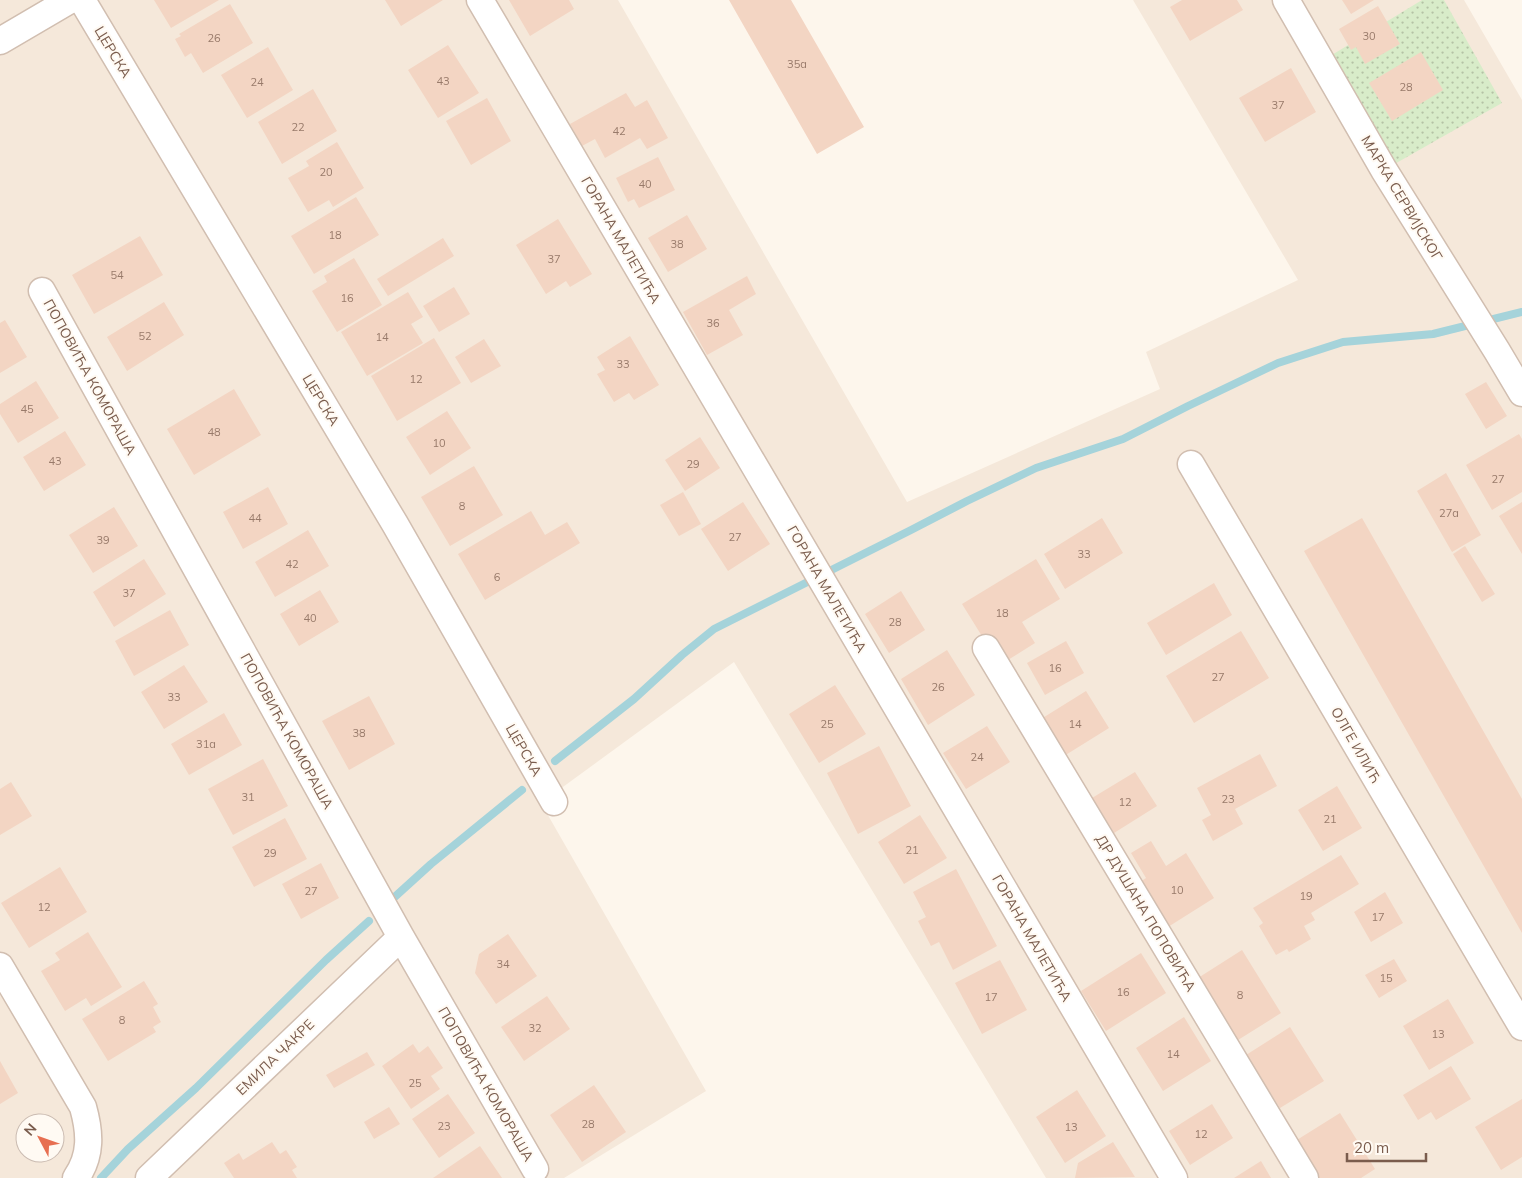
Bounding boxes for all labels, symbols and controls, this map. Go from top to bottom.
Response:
street label: ЦЕРСКА [91,23,136,82]
house number: 30 [1362,29,1376,43]
house number: 26 [207,31,221,45]
house number: 35a [787,57,807,71]
house number: 43 [436,74,450,88]
house number: 24 [250,75,264,89]
house number: 28 [1399,80,1413,94]
house number: 37 [1271,98,1285,112]
house number: 22 [291,120,305,134]
house number: 42 [612,124,626,138]
street label: МАРКА СЕРВИЈСКОГ [1357,132,1447,264]
house number: 20 [319,165,333,179]
street label: ГОРАНА МАЛЕТИЋА [577,173,665,307]
house number: 40 [638,177,652,191]
house number: 18 [328,228,342,242]
house number: 38 [670,237,684,251]
house number: 37 [547,252,561,266]
house number: 54 [110,268,124,282]
house number: 16 [340,291,354,305]
street label: ПОПОВИЋА КОМОРАША [40,296,141,459]
house number: 36 [706,316,720,330]
house number: 52 [138,329,152,343]
house number: 14 [375,330,389,344]
house number: 33 [616,357,630,371]
street label: ЦЕРСКА [299,371,344,430]
house number: 12 [409,372,423,386]
house number: 45 [20,402,34,416]
house number: 48 [207,425,221,439]
house number: 10 [432,436,446,450]
house number: 43 [48,454,62,468]
house number: 29 [686,457,700,471]
house number: 27 [1491,472,1505,486]
house number: 8 [459,499,466,513]
house number: 27a [1439,506,1459,520]
house number: 44 [248,511,262,525]
street label: ГОРАНА МАЛЕТИЋА [783,522,871,656]
house number: 27 [728,530,742,544]
house number: 39 [96,533,110,547]
house number: 33 [1077,547,1091,561]
house number: 42 [285,557,299,571]
house number: 6 [494,570,501,584]
house number: 37 [122,586,136,600]
house number: 18 [995,606,1009,620]
house number: 40 [303,611,317,625]
house number: 28 [888,615,902,629]
street label: ПОПОВИЋА КОМОРАША [237,650,338,813]
house number: 16 [1048,661,1062,675]
house number: 27 [1211,670,1225,684]
house number: 26 [931,680,945,694]
house number: 33 [167,690,181,704]
street label: ОЛГЕ ИЛИЋ [1327,704,1385,786]
house number: 25 [820,717,834,731]
house number: 14 [1068,717,1082,731]
street label: ЦЕРСКА [502,721,546,780]
house number: 38 [352,726,366,740]
house number: 31a [196,737,216,751]
house number: 24 [970,750,984,764]
house number: 31 [241,790,255,804]
house number: 23 [1221,792,1235,806]
house number: 12 [1118,795,1132,809]
house number: 21 [1323,812,1337,826]
street label: ДР ДУШАНА ПОПОВИЋА [1092,831,1200,995]
house number: 21 [905,843,919,857]
house number: 29 [263,846,277,860]
street label: ГОРАНА МАЛЕТИЋА [988,871,1076,1005]
house number: 10 [1170,883,1184,897]
house number: 27 [304,884,318,898]
house number: 19 [1299,889,1313,903]
house number: 12 [37,900,51,914]
house number: 17 [1371,910,1385,924]
house number: 34 [496,957,510,971]
house number: 15 [1379,971,1393,985]
house number: 16 [1116,985,1130,999]
house number: 8 [1237,988,1244,1002]
house number: 17 [984,990,998,1004]
street label: ПОПОВИЋА КОМОРАША [434,1003,538,1165]
house number: 8 [119,1013,126,1027]
street label: ЕМИЛА ЧАКРЕ [232,1015,318,1099]
house number: 32 [528,1021,542,1035]
house number: 13 [1431,1027,1445,1041]
house number: 14 [1166,1047,1180,1061]
house number: 25 [408,1076,422,1090]
north arrow [15,1113,65,1163]
house number: 28 [581,1117,595,1131]
house number: 23 [437,1119,451,1133]
text: N [20,1120,40,1139]
house number: 13 [1064,1120,1078,1134]
house number: 12 [1194,1127,1208,1141]
scale bar [1347,1130,1426,1162]
text: 20 m [1354,1138,1389,1157]

